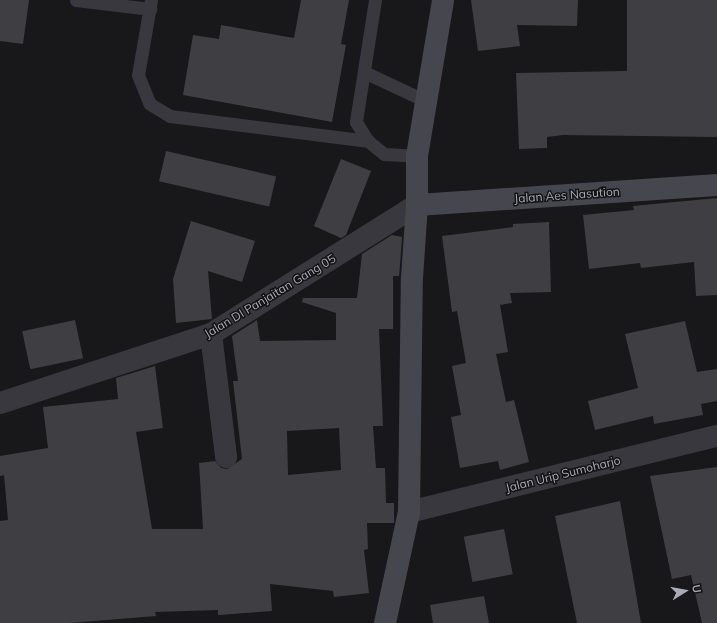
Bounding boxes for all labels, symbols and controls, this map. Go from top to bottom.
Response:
street label: Jalan Aes Nasution [514,184,620,206]
street label: Jalan DI Panjaitan Gang 05 [202,251,338,341]
street label: Jalan Urip Sumoharjo [504,453,622,495]
north arrow [665,571,705,611]
text: U [689,583,704,594]

